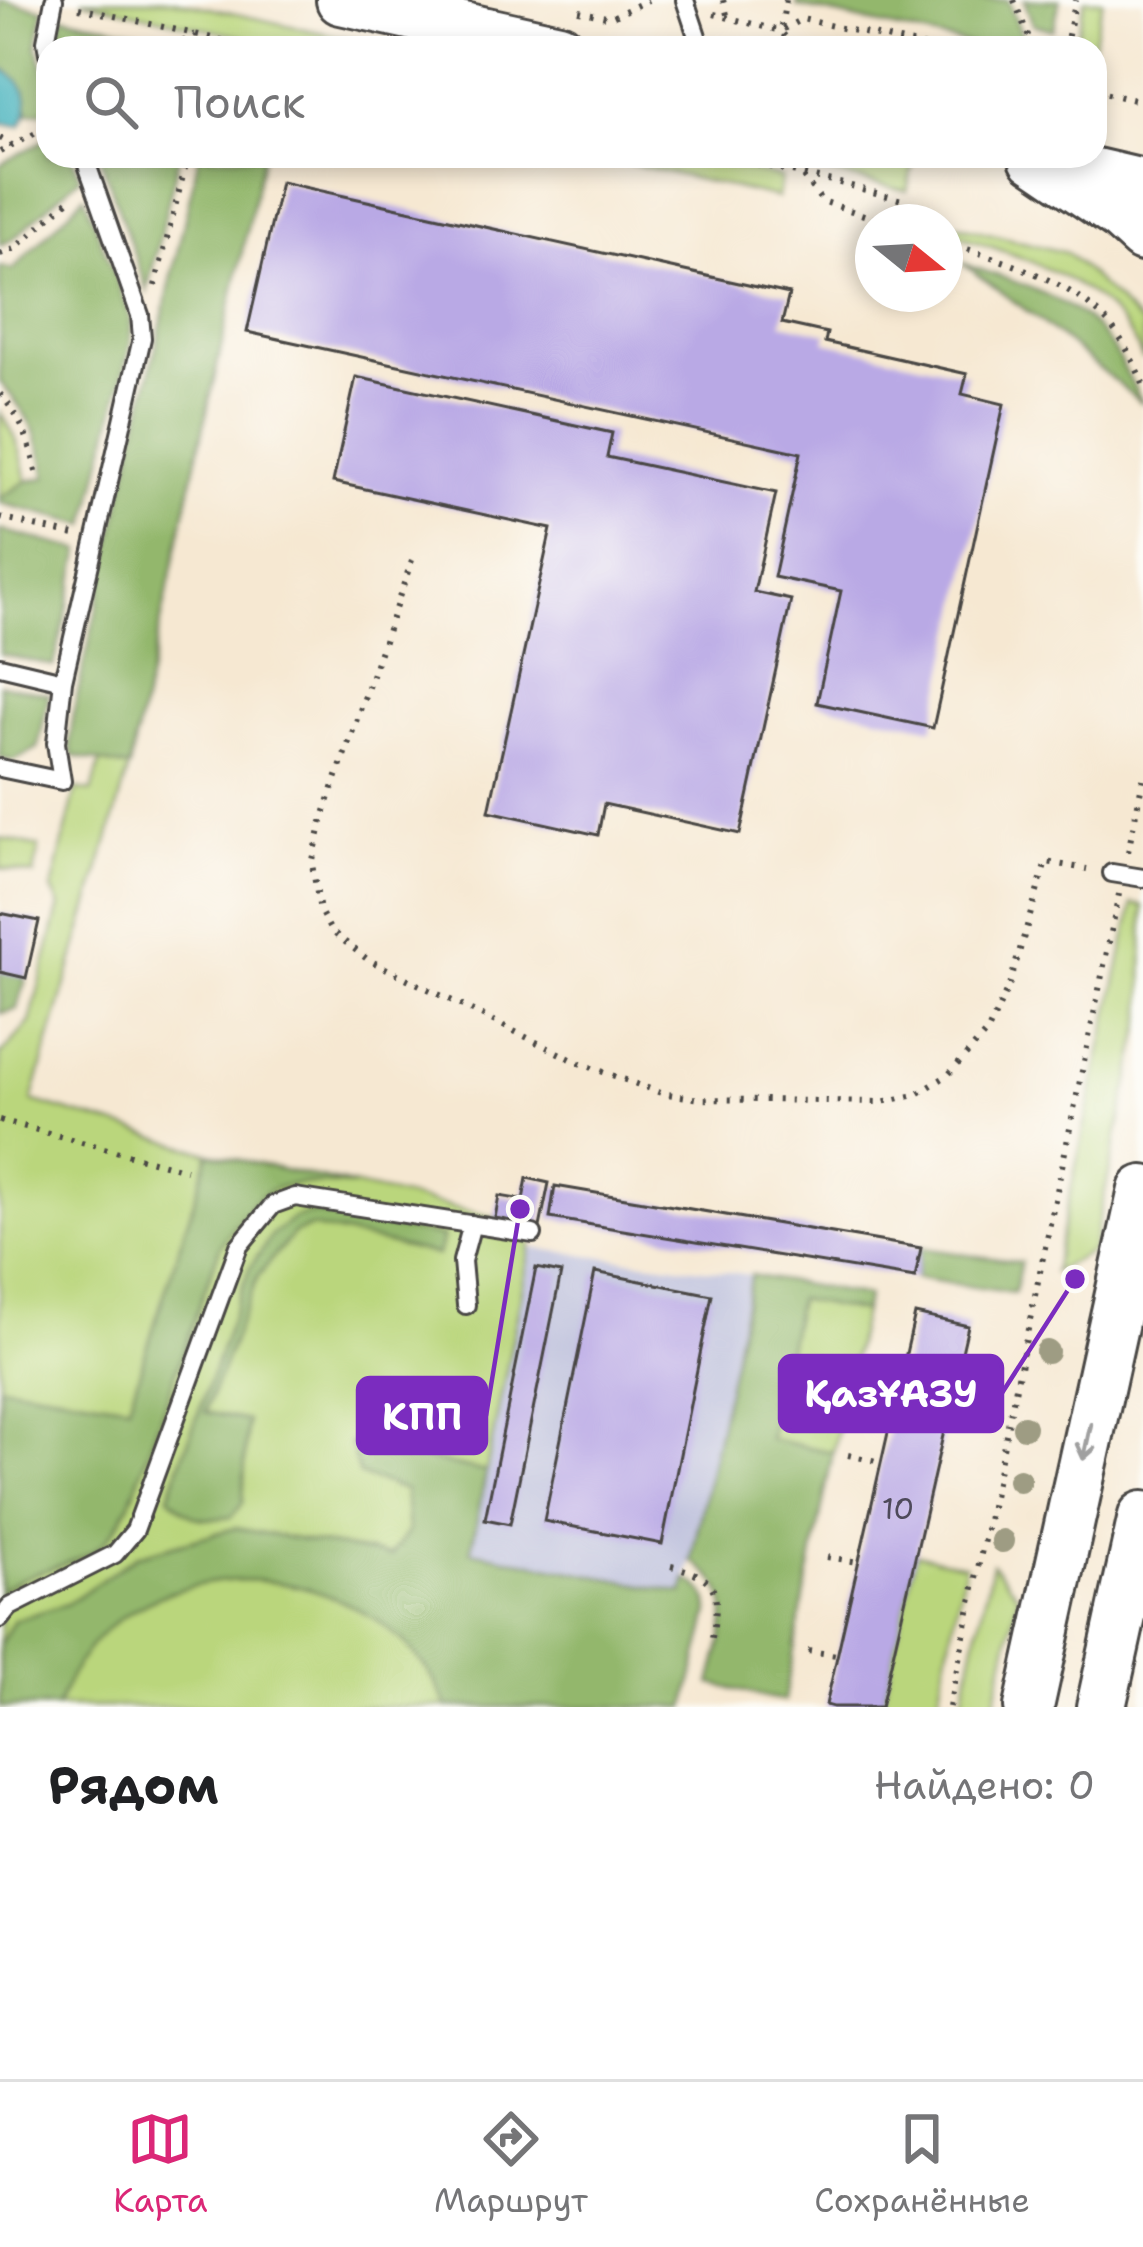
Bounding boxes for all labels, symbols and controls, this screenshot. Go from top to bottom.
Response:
search box [36,36,1107,168]
icon: search [78,69,144,135]
text: Поиск [174,72,305,132]
north arrow [855,204,963,312]
callout: ҚазҰАЗУ [780,1356,1002,1431]
text: ҚазҰАЗУ [804,1367,978,1419]
callout: КПП [358,1378,486,1453]
text: КПП [382,1390,462,1442]
one-way arrow [1075,1423,1098,1461]
house number: 10 [882,1488,914,1529]
text: Рядом [48,1751,219,1819]
text: Найдено: 0 [874,1759,1095,1811]
tab: Карта [113,2106,208,2223]
tab: Маршрут [434,2106,588,2223]
tab: Сохранённые [814,2106,1030,2223]

